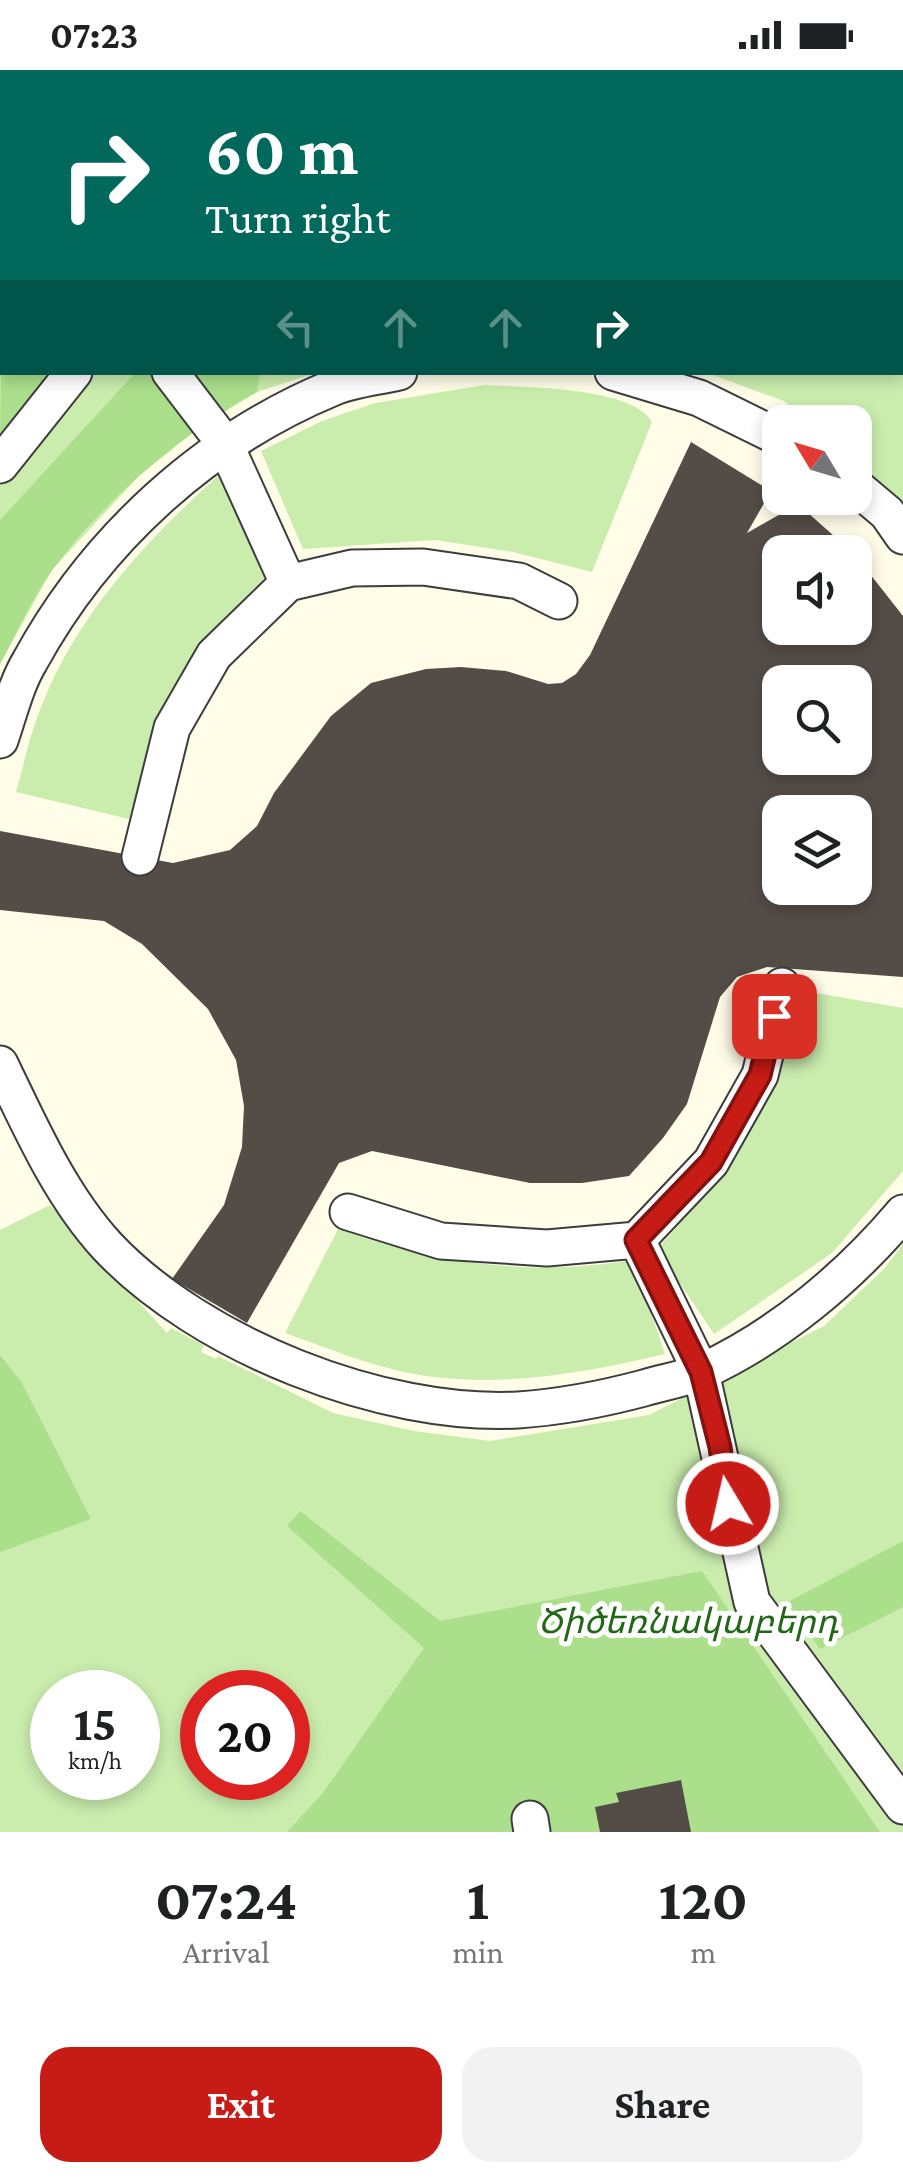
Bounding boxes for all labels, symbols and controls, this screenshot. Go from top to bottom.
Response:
text: 07:23 [50,14,138,56]
icon: right [40,110,170,240]
text: 60 m [205,111,358,189]
text: Turn right [205,193,390,243]
icon: left [268,300,323,355]
icon: ahead [373,300,428,355]
icon: ahead [478,300,533,355]
icon: right [583,300,638,355]
north arrow [762,405,872,515]
map controls [762,405,872,905]
button: sound [762,535,872,645]
button: search [762,665,872,775]
button: layers [762,795,872,905]
pin [732,974,817,1059]
icon: arrive [747,989,802,1044]
position arrow [676,1452,780,1556]
park label: Ծիծեռնակաբերդ [538,1602,839,1642]
speed limit sign: 20 [180,1670,310,1800]
text: 15 [73,1695,117,1751]
text: km/h [68,1747,122,1774]
text: 07:24 [155,1865,297,1932]
text: 1 [467,1865,489,1932]
text: 120 [659,1865,748,1932]
text: Arrival [183,1934,270,1970]
text: min [452,1934,504,1970]
text: m [690,1934,716,1970]
button: Exit [40,2047,442,2162]
button: Share [462,2047,863,2162]

